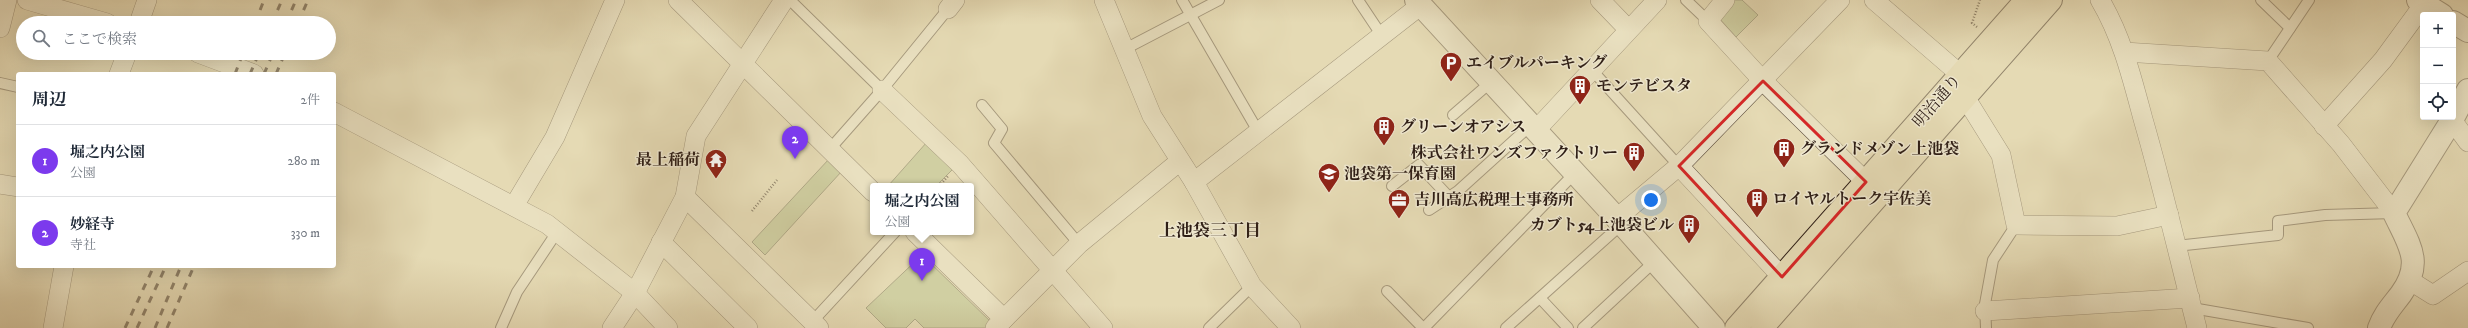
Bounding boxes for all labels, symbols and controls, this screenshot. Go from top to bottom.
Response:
map controls [2420,12,2456,120]
button: + [2420,12,2456,48]
search box [16,16,336,60]
icon: search [30,27,52,49]
text: ここで検索 [62,30,137,49]
button: − [2420,48,2456,84]
parking icon: エイブルパーキング [1438,50,1464,83]
place label: エイブルパーキング [1466,53,1607,73]
street label: 明治通り [1908,70,1966,132]
building icon: モンテビスタ [1567,73,1593,106]
place label: モンテビスタ [1596,76,1692,96]
button: locate [2420,84,2456,120]
text: 周辺 [32,89,66,111]
text: 2件 [301,92,320,108]
building icon: グリーンオアシス [1371,114,1397,147]
place label: グリーンオアシス [1400,117,1526,137]
pin: 2 [782,126,808,159]
building icon: グランドメゾン上池袋 [1771,136,1797,169]
place label: グランドメゾン上池袋 [1800,139,1959,159]
building icon: 株式会社ワンズファクトリー [1621,140,1647,173]
text: 堀之内公園 [70,143,145,162]
place label: 株式会社ワンズファクトリー [1411,143,1618,163]
temple icon: 最上稲荷 [703,147,729,180]
place label: 最上稲荷 [636,150,700,170]
text: 1 [43,153,47,169]
text: 280 m [288,153,320,169]
school or university icon: 池袋第一保育園 [1316,161,1342,194]
place label: 池袋第一保育園 [1344,164,1456,184]
text: 公園 [70,165,96,181]
popup [870,183,974,235]
building icon: ロイヤルトーク宇佐美 [1744,186,1770,219]
office icon: 吉川高広税理士事務所 [1386,187,1412,220]
place label: ロイヤルトーク宇佐美 [1772,189,1931,209]
place label: 吉川高広税理士事務所 [1414,190,1574,210]
your location [1641,190,1661,210]
text: 堀之内公園 [884,192,960,211]
building icon: カブト54上池袋ビル [1676,212,1702,245]
text: 公園 [884,214,911,230]
text: 妙経寺 [70,215,115,234]
place label: カブト54上池袋ビル [1530,215,1674,235]
district label: 上池袋三丁目 [1159,220,1261,242]
text: 2 [42,225,48,241]
text: 330 m [291,225,320,241]
text: 寺社 [70,237,96,253]
pin: 1 [909,248,935,281]

